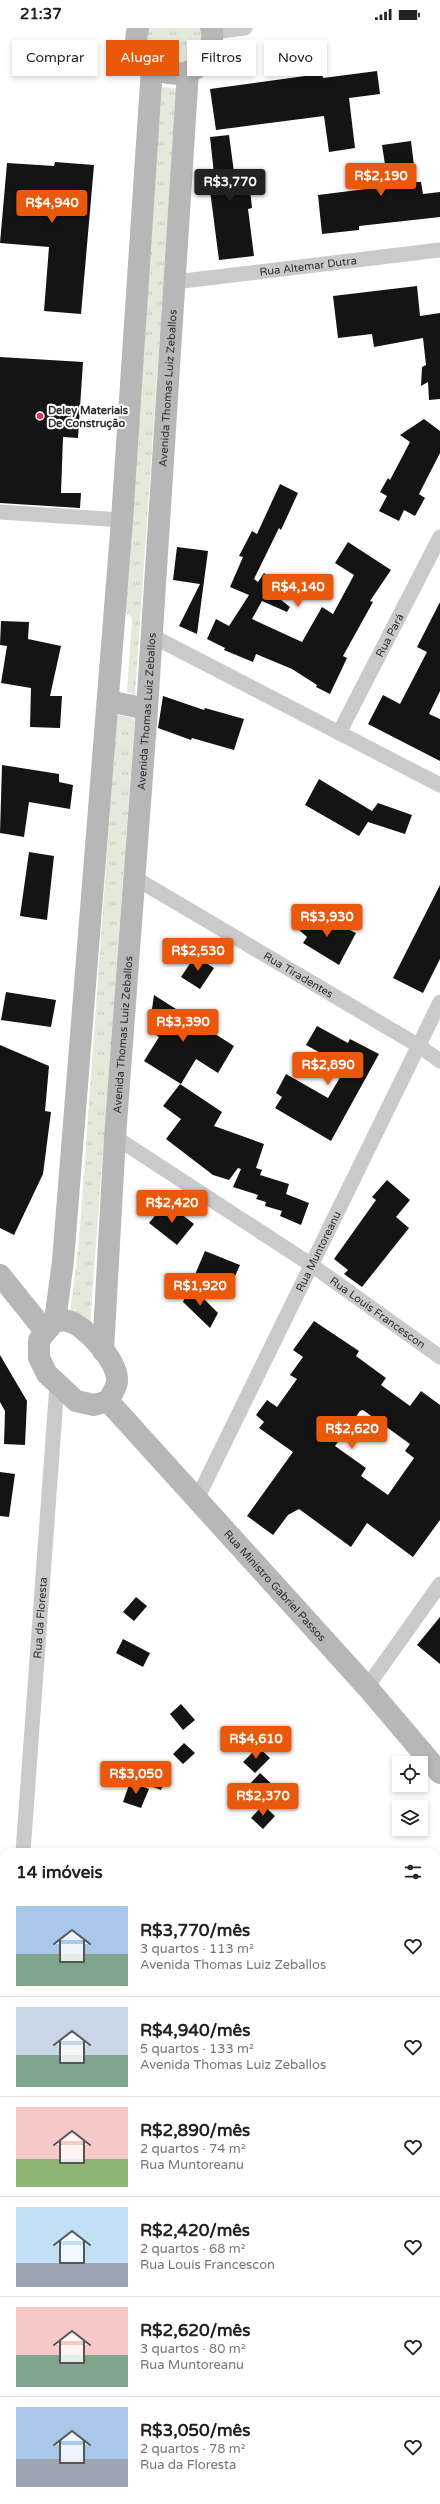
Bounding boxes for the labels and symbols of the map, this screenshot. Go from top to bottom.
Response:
pin: R$2,190 [344,163,418,197]
pin: R$3,770 [193,169,267,203]
pin: R$4,940 [15,190,89,224]
street label: Rua Altemar Dutra [259,254,357,278]
street label: Avenida Thomas Luiz Zeballos [156,309,179,467]
place label: Deley Materiais De Construção [48,404,129,431]
marker: Deley Materiais De Construção [35,411,45,421]
pin: R$4,140 [261,574,335,608]
street label: Rua Pará [373,611,406,659]
street label: Avenida Thomas Luiz Zeballos [134,632,158,791]
pin: R$3,930 [290,904,364,938]
pin: R$2,530 [161,938,235,972]
street label: Rua Tiradentes [261,949,336,1000]
street label: Avenida Thomas Luiz Zeballos [110,955,135,1114]
pin: R$3,390 [146,1009,220,1043]
pin: R$2,890 [291,1052,365,1086]
pin: R$2,420 [135,1190,209,1224]
street label: Rua Muntoreanu [293,1209,343,1294]
pin: R$1,920 [163,1273,237,1307]
street label: Rua Louis Francescon [328,1274,428,1351]
pin: R$2,620 [315,1416,389,1450]
street label: Rua Ministro Gabriel Passos [221,1527,329,1644]
street label: Rua da Floresta [31,1576,49,1659]
pin: R$4,610 [219,1726,293,1760]
pin: R$3,050 [99,1761,173,1795]
pin: R$2,370 [226,1783,300,1817]

